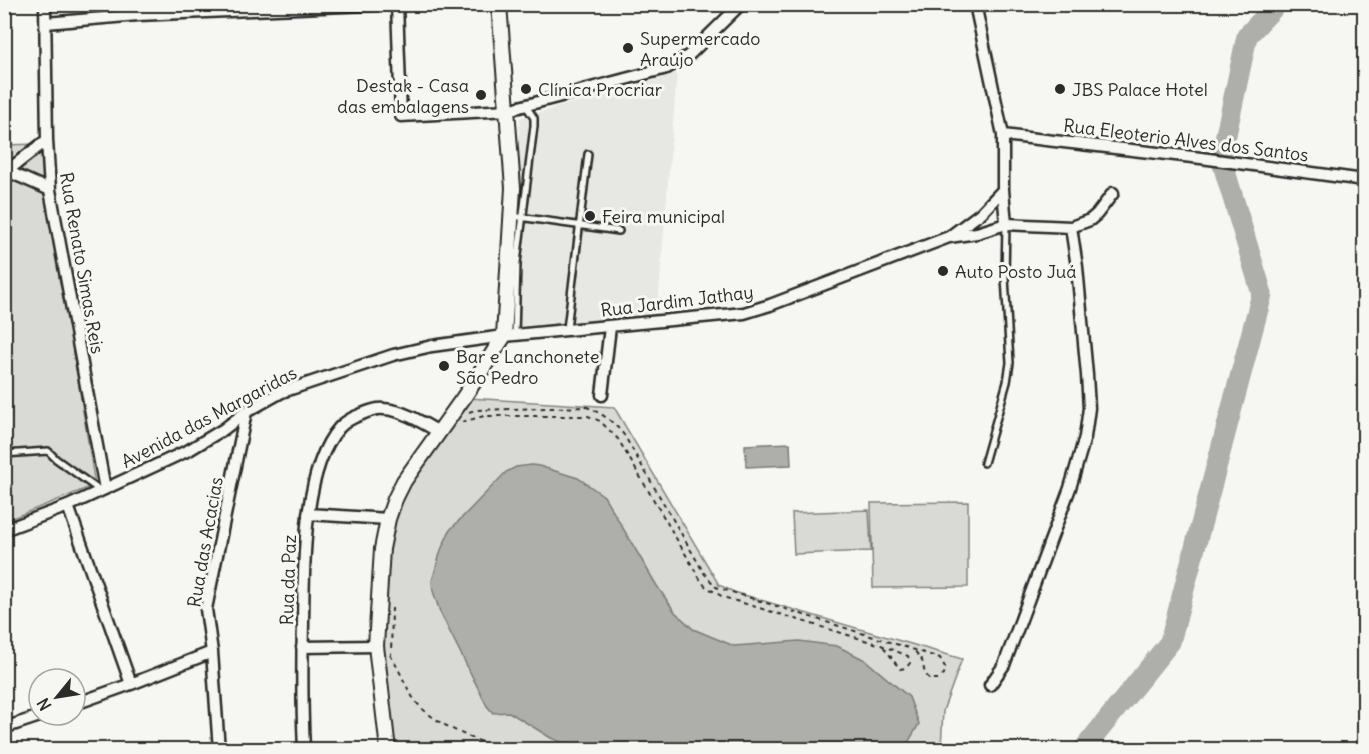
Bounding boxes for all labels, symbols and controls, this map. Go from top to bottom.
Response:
place label: Supermercado Araújo [640,27,760,71]
marker: Supermercado Araújo [621,41,635,55]
place label: Destak - Casa das embalagens [337,74,469,118]
place label: Clínica Procriar [538,78,663,101]
place label: JBS Palace Hotel [1072,78,1208,101]
marker: Clínica Procriar [519,82,533,96]
marker: JBS Palace Hotel [1053,82,1067,96]
marker: Destak - Casa das embalagens [474,88,488,102]
street label: Rua Eleoterio Alves dos Santos [1062,114,1310,166]
street label: Rua Renato Simas Reis [55,170,109,356]
place label: Feira municipal [602,205,725,228]
marker: Feira municipal [583,209,597,223]
place label: Auto Posto Juá [955,260,1077,283]
marker: Auto Posto Juá [936,264,950,278]
street label: Rua Jardim Jathay [599,280,755,322]
place label: Bar e Lanchonete São Pedro [456,345,599,389]
marker: Bar e Lanchonete São Pedro [437,359,451,373]
street label: Avenida das Margaridas [117,361,301,473]
street label: Rua das Acacias [182,475,228,609]
street label: Rua da Paz [275,534,301,626]
north arrow [27,667,87,727]
text: N [33,695,55,714]

